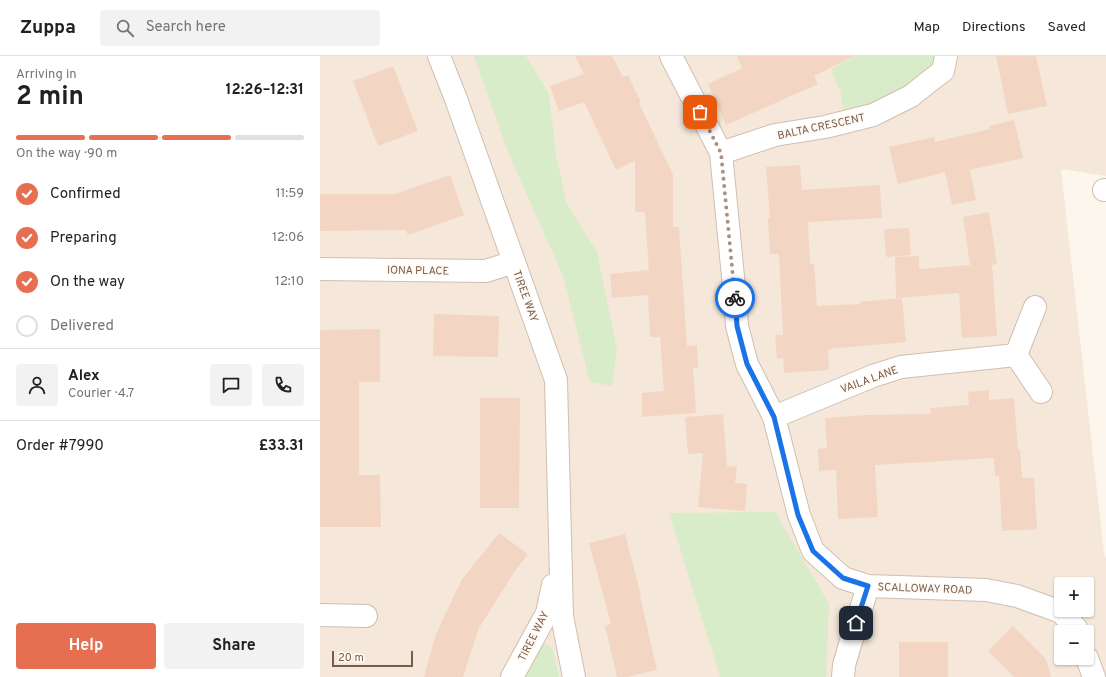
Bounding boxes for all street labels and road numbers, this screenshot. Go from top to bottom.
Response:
street label: BALTA CRESCENT [776,111,866,143]
street label: IONA PLACE [387,263,449,279]
street label: TIREE WAY [509,268,541,324]
street label: VAILA LANE [839,363,900,397]
street label: SCALLOWAY ROAD [877,580,973,598]
street label: TIREE WAY [515,609,553,664]

